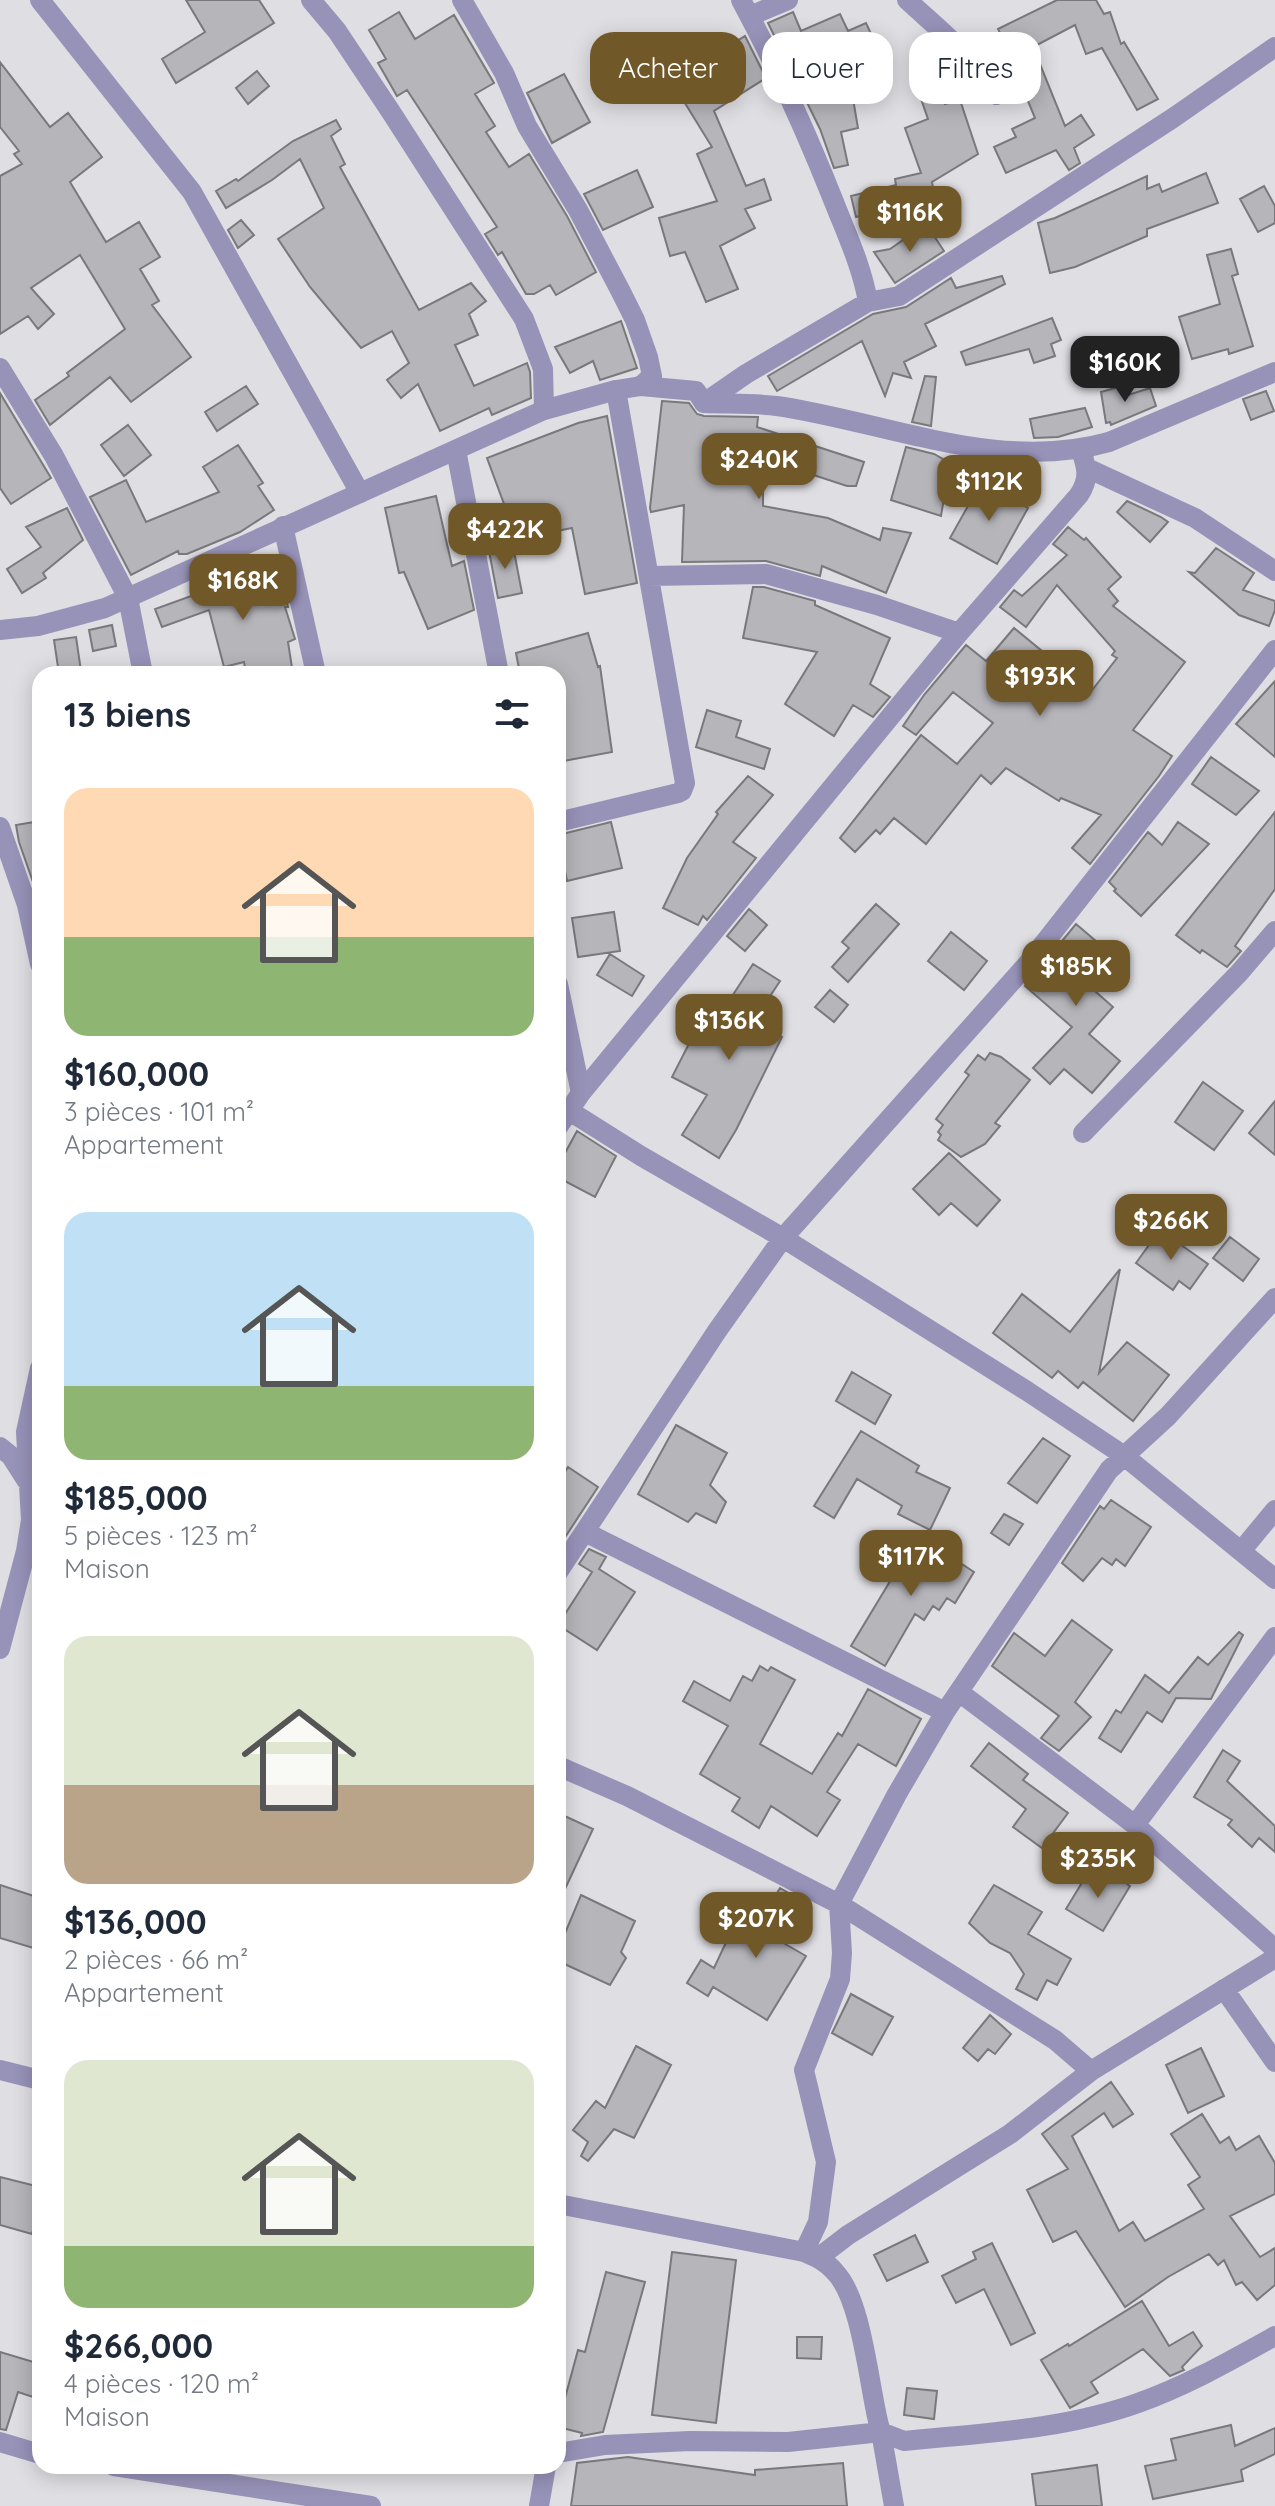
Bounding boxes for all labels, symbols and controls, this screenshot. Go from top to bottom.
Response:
chip: Acheter [590,32,746,104]
chip: Louer [762,32,893,104]
chip: Filtres [909,32,1041,104]
pin: $116K [854,186,966,254]
text: $116K [876,195,944,228]
pin: $160K [1069,336,1181,404]
text: $160K [1088,345,1162,378]
pin: $240K [703,433,815,501]
text: $240K [720,442,798,475]
pin: $112K [933,455,1045,523]
text: $112K [955,464,1023,497]
pin: $422K [449,503,561,571]
text: $422K [466,512,544,545]
pin: $168K [187,554,299,622]
text: $168K [207,563,279,596]
pin: $193K [984,650,1096,718]
text: $193K [1004,659,1076,692]
icon: filters [490,692,534,736]
text: 13 biens [64,693,191,736]
icon: home [227,840,371,984]
pin: $185K [1020,940,1132,1008]
text: $185K [1040,949,1112,982]
pin: $136K [673,994,785,1062]
text: $136K [693,1003,765,1036]
text: $160,000 [64,1052,209,1095]
text: 3 pièces · 101 m² [64,1095,254,1128]
text: Appartement [64,1128,224,1161]
pin: $266K [1115,1194,1227,1262]
text: $266K [1133,1203,1209,1236]
icon: home [227,1264,371,1408]
text: $185,000 [64,1476,208,1519]
text: 5 pièces · 123 m² [64,1519,258,1552]
pin: $117K [855,1530,967,1598]
text: $117K [877,1539,945,1572]
text: Maison [64,1552,150,1585]
icon: home [227,1688,371,1832]
pin: $235K [1042,1832,1154,1900]
text: $235K [1060,1841,1136,1874]
pin: $207K [700,1892,812,1960]
text: $136,000 [64,1900,207,1943]
text: $207K [718,1901,794,1934]
text: 2 pièces · 66 m² [64,1943,248,1976]
text: Appartement [64,1976,224,2009]
icon: home [227,2112,371,2256]
text: $266,000 [64,2324,213,2367]
text: 4 pièces · 120 m² [64,2367,259,2400]
text: Maison [64,2400,150,2433]

